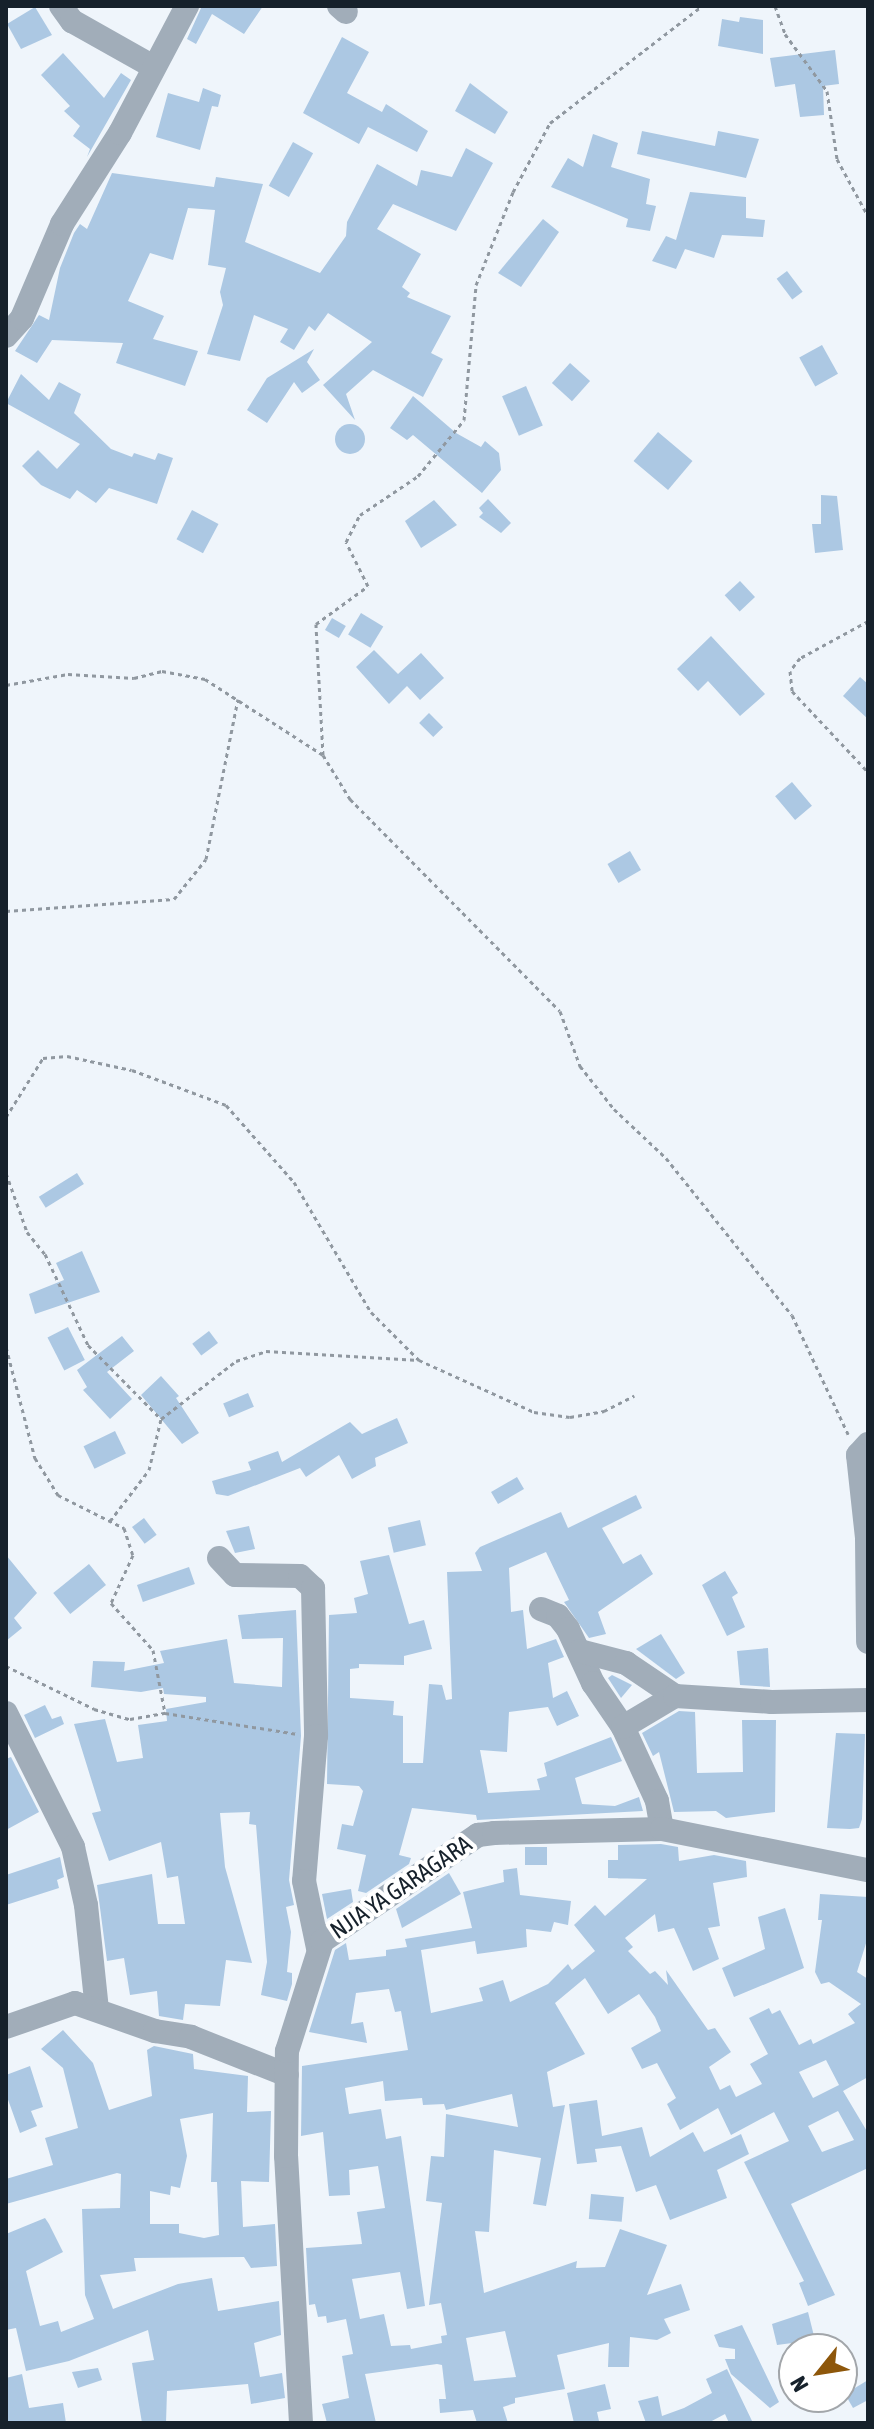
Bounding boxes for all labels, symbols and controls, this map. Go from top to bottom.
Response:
street label: NJIA YA GARAGARA [325,1829,477,1945]
north arrow [778,2333,858,2413]
text: N [784,2372,813,2396]

